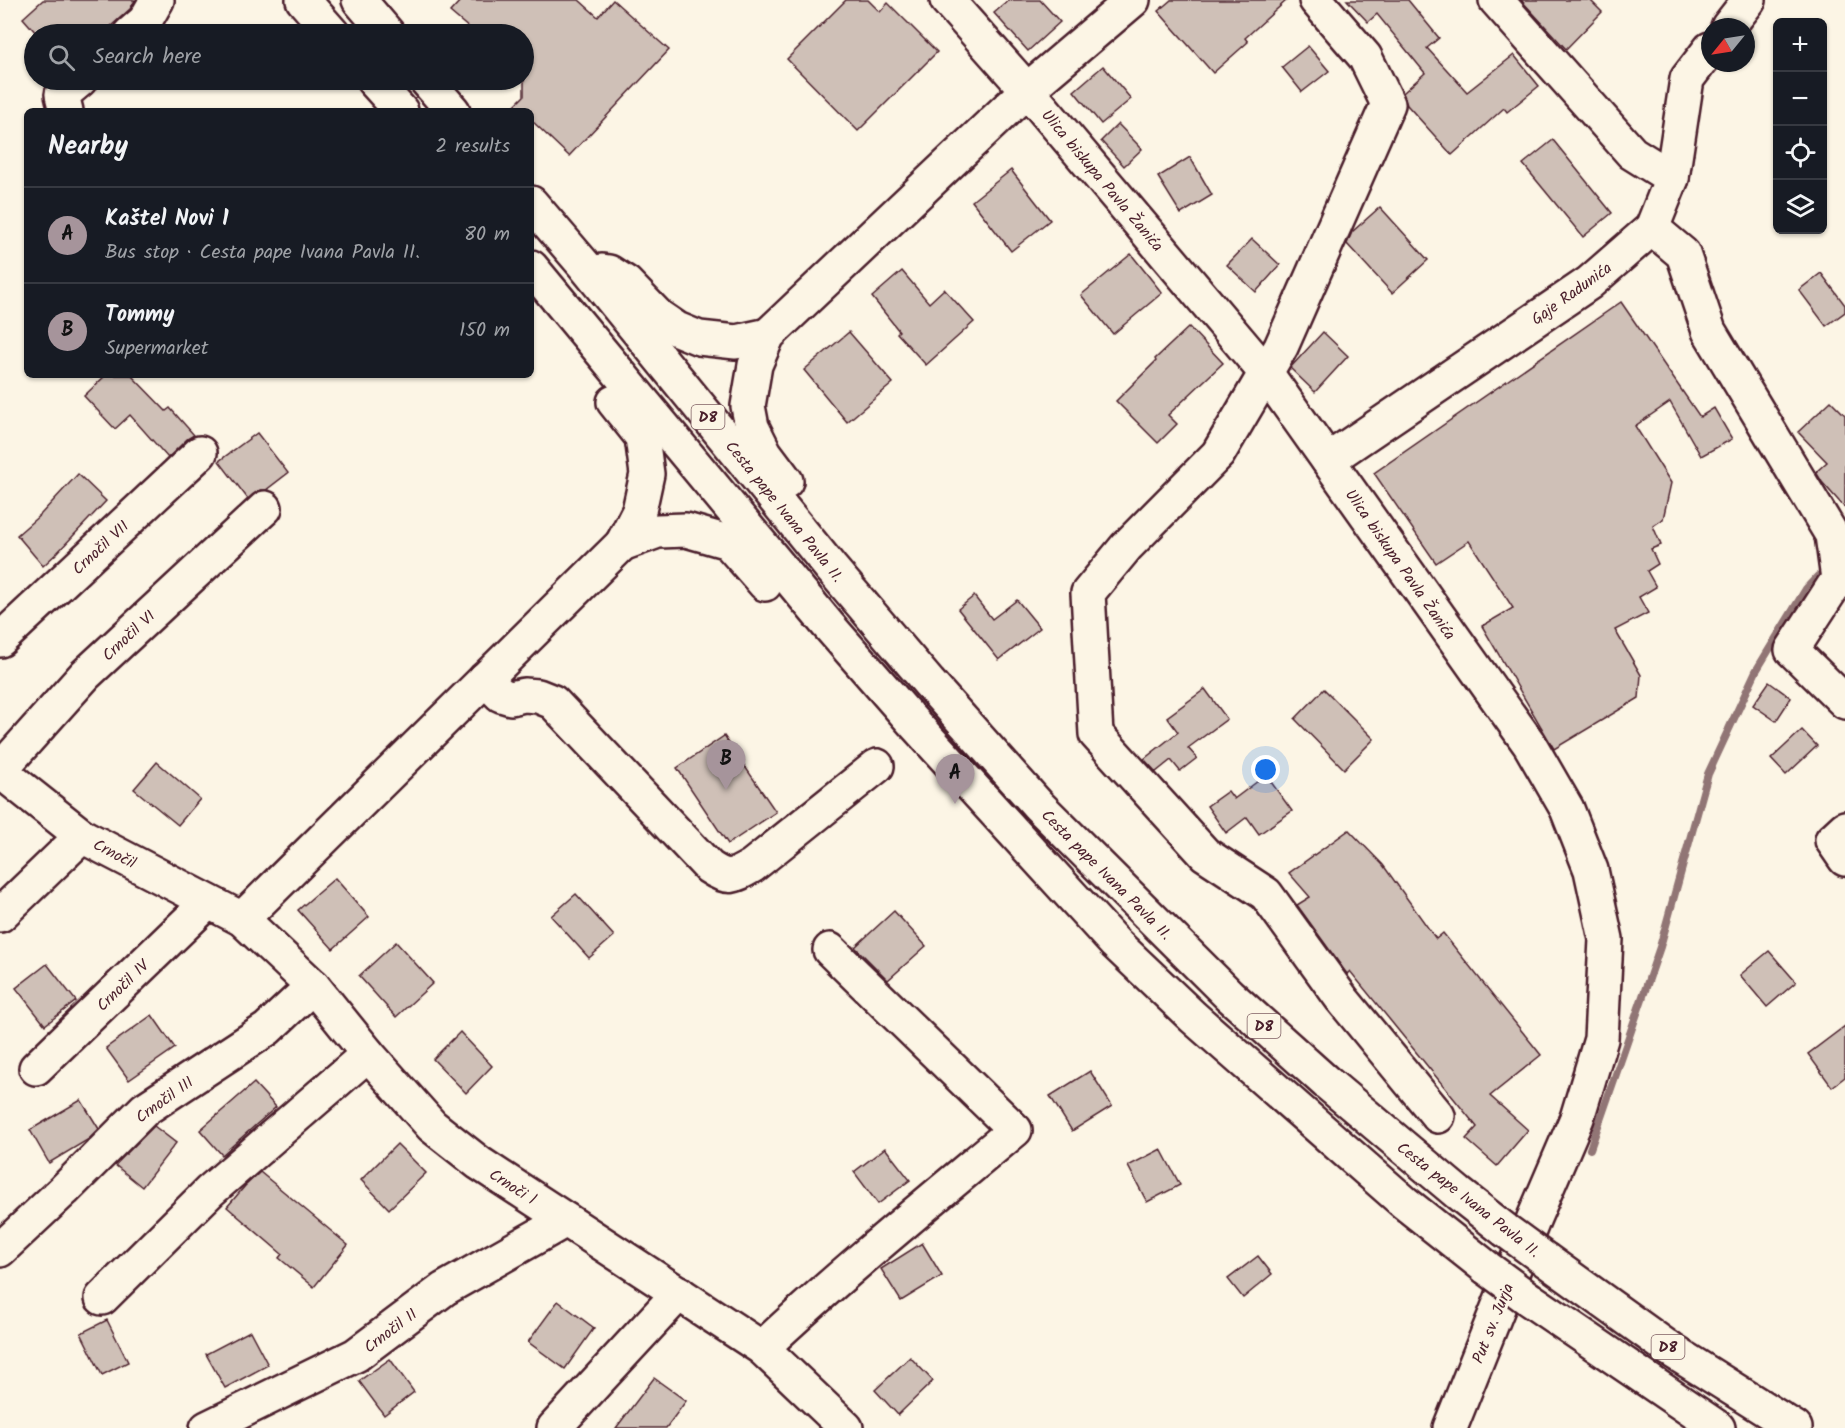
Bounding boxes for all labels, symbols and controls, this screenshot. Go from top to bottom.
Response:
north arrow [1701,18,1755,72]
map controls [1773,18,1827,234]
button: + [1773,18,1827,72]
search box [24,24,534,90]
text: Search here [93,40,201,75]
icon: search [45,41,78,74]
button: − [1773,72,1827,126]
street label: Ulica biskupa Pavla Žanića [1035,104,1169,258]
text: Nearby [48,126,128,168]
button: locate [1773,126,1827,180]
text: 2 results [435,131,510,163]
button: layers [1773,180,1827,234]
text: Kaštel Novi 1 [105,202,229,237]
text: A [61,219,74,251]
text: 80 m [464,219,510,251]
text: Bus stop · Cesta pape Ivana Pavla II. [105,237,420,269]
street label: Gaje Radunića [1526,256,1617,332]
text: Tommy [105,298,174,333]
text: B [61,315,74,347]
text: 150 m [459,315,510,347]
text: Supermarket [105,333,208,365]
road number: D8 [692,405,724,429]
street label: Cesta pape Ivana Pavla II. [719,436,849,588]
street label: Ulica biskupa Pavla Žanića [1338,484,1461,645]
street label: Crnočil VII [67,515,135,581]
street label: Crnočil VI [97,605,161,668]
pin: B [706,740,746,790]
pin: A [936,754,974,804]
your location [1251,755,1280,784]
street label: Cesta pape Ivana Pavla II. [1035,804,1177,946]
street label: Crnočil [88,833,140,876]
street label: Crnočil IV [91,953,156,1018]
road number: D8 [1248,1014,1280,1038]
street label: Crnočil III [130,1070,199,1130]
street label: Cesta pape Ivana Pavla II. [1391,1136,1545,1264]
street label: Crnoči l [484,1163,541,1212]
street label: Put sv. Jurja [1466,1280,1521,1368]
street label: Crnočil II [359,1303,423,1360]
road number: D8 [1652,1335,1684,1359]

